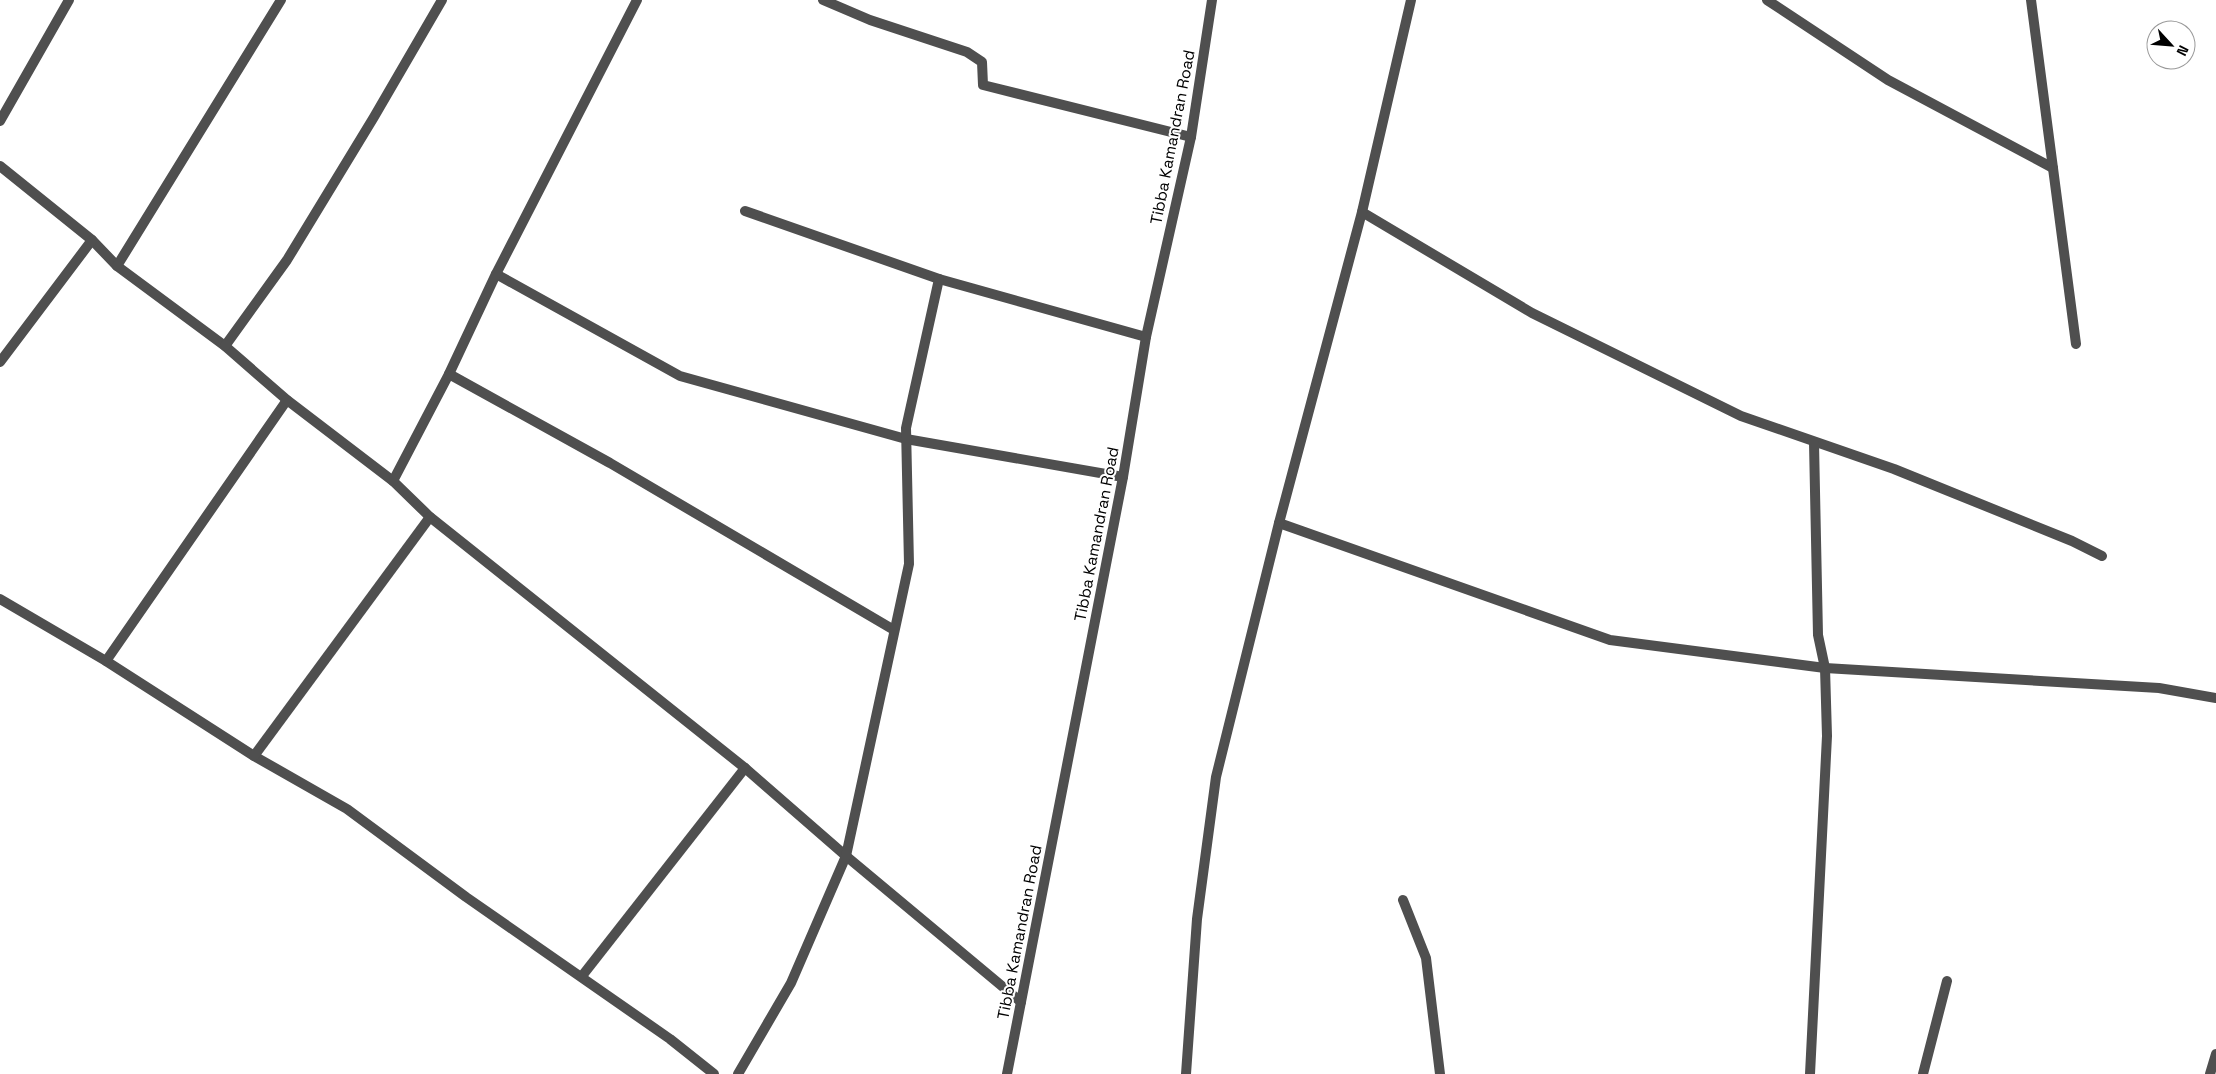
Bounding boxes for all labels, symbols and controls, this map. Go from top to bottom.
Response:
north arrow [2146,20,2196,70]
text: N [2173,43,2193,59]
street label: Tibba Kamandran Road [1145,48,1200,226]
street label: Tibba Kamandran Road [1069,445,1124,623]
street label: Tibba Kamandran Road [992,843,1047,1021]

